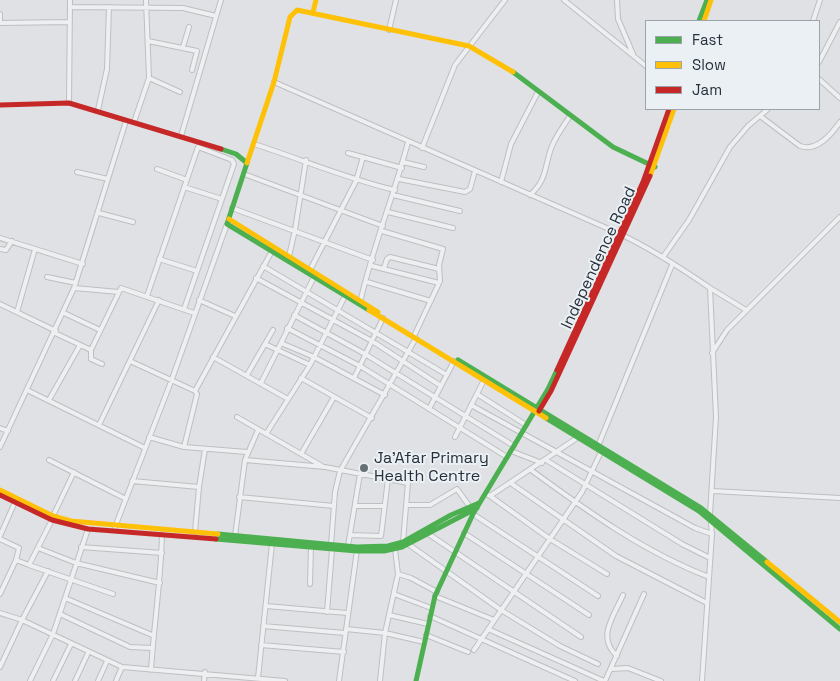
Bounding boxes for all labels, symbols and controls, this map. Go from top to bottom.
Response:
legend [645,20,820,110]
text: Fast [692,30,723,49]
text: Slow [692,55,726,74]
text: Jam [692,80,722,99]
street label: Independence Road [558,184,640,332]
place label: Ja'Afar Primary Health Centre [374,449,489,487]
marker: Ja'Afar Primary Health Centre [358,462,370,474]

